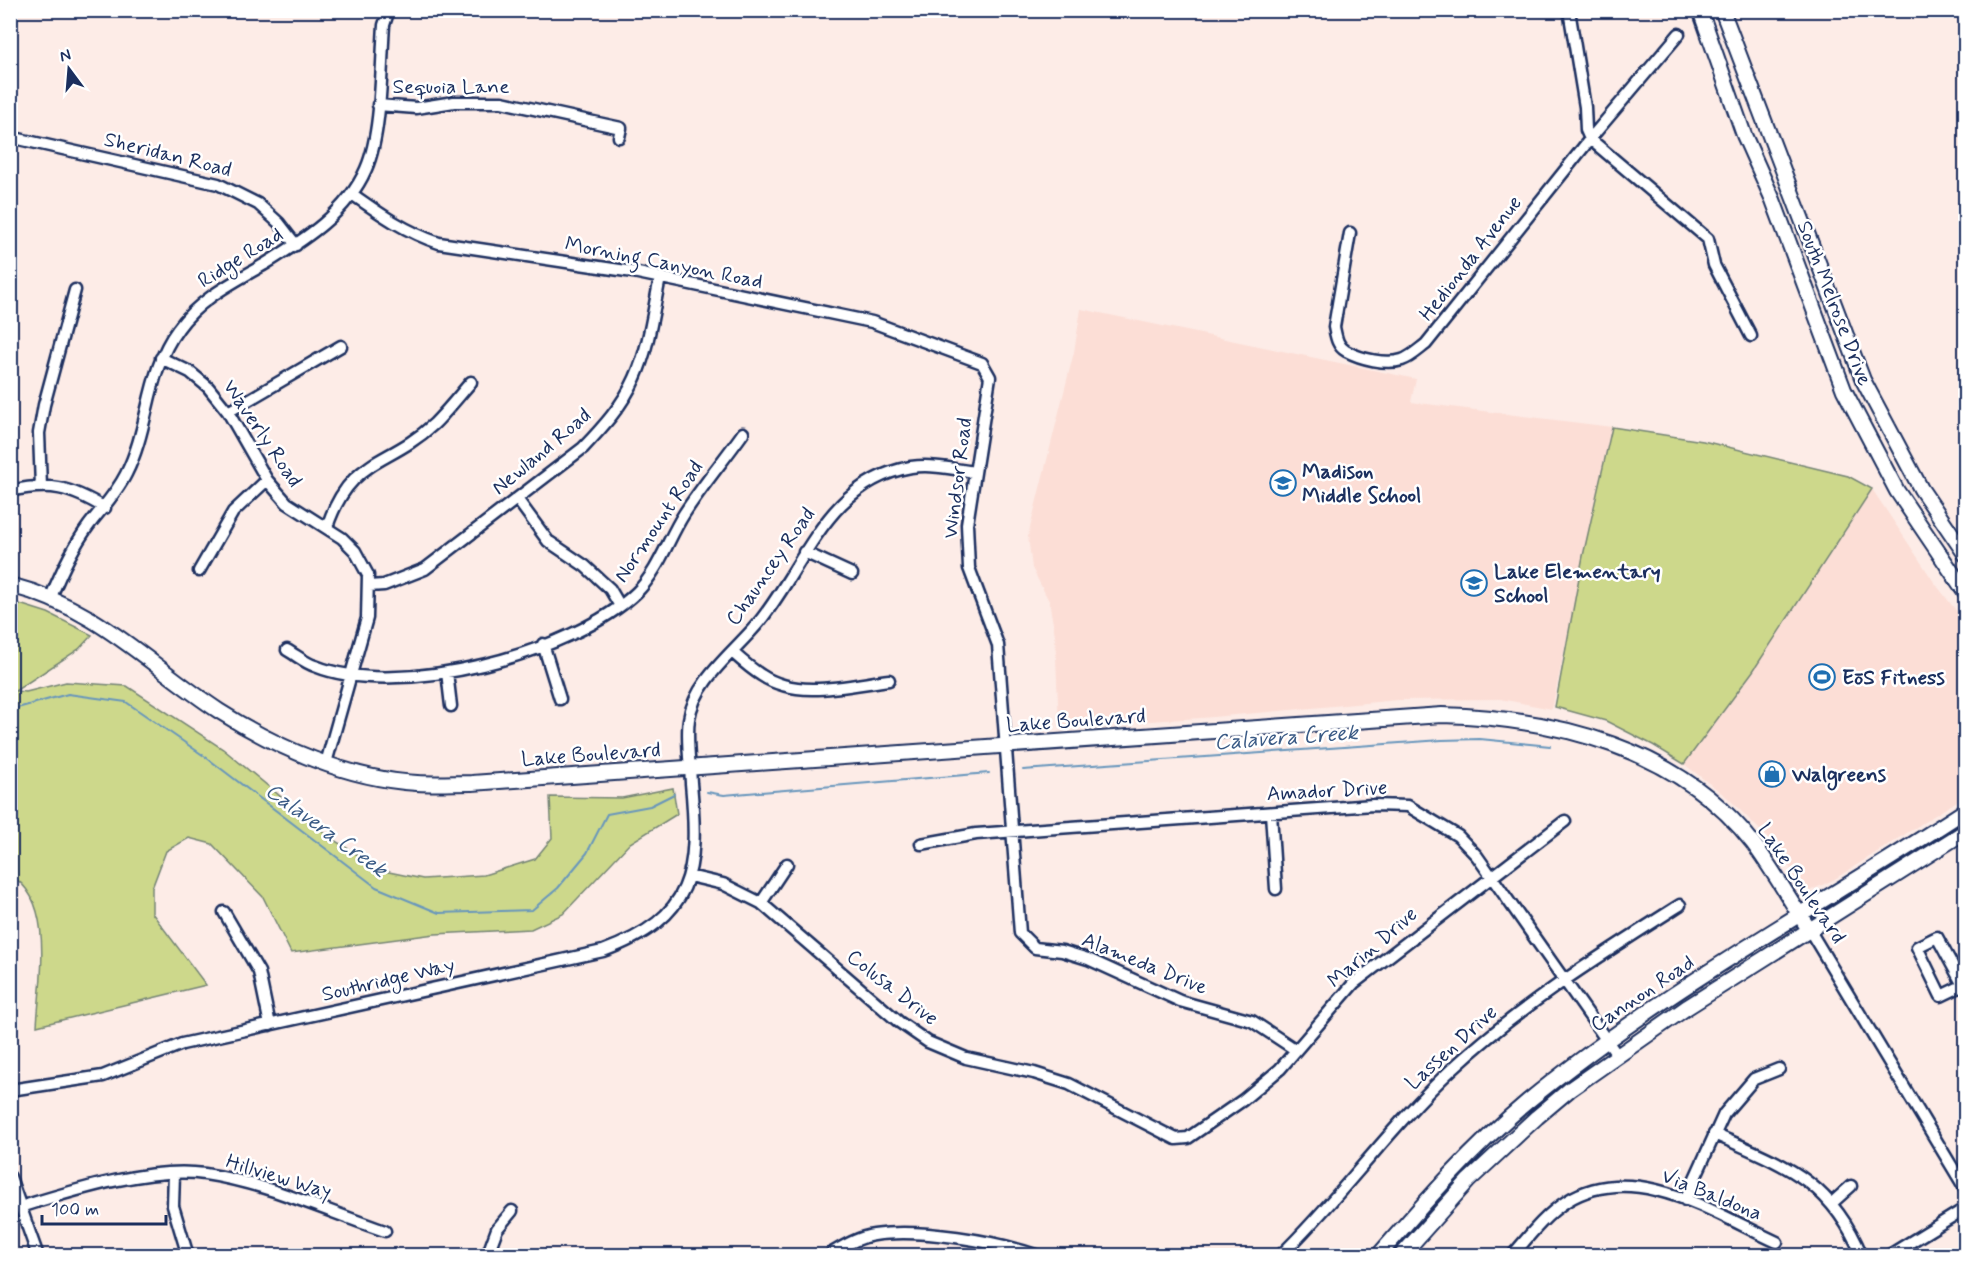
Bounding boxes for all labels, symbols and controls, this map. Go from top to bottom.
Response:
north arrow [39,39,99,99]
text: N [57,44,73,68]
street label: Sequoia Lane [392,73,510,101]
street label: Sheridan Road [101,126,234,184]
street label: Hedionda Avenue [1413,190,1529,327]
street label: South Melrose Drive [1790,217,1878,390]
street label: Ridge Road [193,221,289,296]
street label: Morning Canyon Road [562,230,765,298]
street label: Waverly Road [216,374,309,493]
street label: Newland Road [486,402,597,502]
street label: Windsor Road [937,416,979,540]
street label: Normount Road [608,455,710,588]
place label: Madison Middle School [1302,458,1421,510]
school or university icon: Madison Middle School [1268,468,1298,498]
street label: Chauncey Road [720,502,822,631]
place label: Lake Elementary School [1494,558,1661,610]
school or university icon: Lake Elementary School [1459,568,1489,598]
sports icon: EōS Fitness [1807,662,1837,692]
place label: EōS Fitness [1842,664,1945,692]
street label: Lake Boulevard [1005,702,1147,740]
water label: Calavera Creek [1213,719,1361,757]
street label: Lake Boulevard [520,736,662,774]
shop icon: Walgreens [1757,759,1787,789]
place label: Walgreens [1791,761,1887,791]
street label: Amador Drive [1266,774,1388,808]
water label: Calavera Creek [259,777,394,885]
street label: Lake Boulevard [1750,818,1852,949]
street label: Marin Drive [1322,901,1424,995]
street label: Alameda Drive [1078,926,1212,1002]
street label: Colusa Drive [841,943,944,1033]
street label: Cannon Road [1585,949,1700,1039]
street label: Southridge Way [319,951,458,1010]
street label: Lassen Drive [1400,999,1504,1097]
street label: Hillview Way [222,1148,335,1206]
street label: Via Baldona [1657,1162,1766,1228]
scale bar [42,1188,166,1226]
text: 100 m [51,1198,99,1222]

